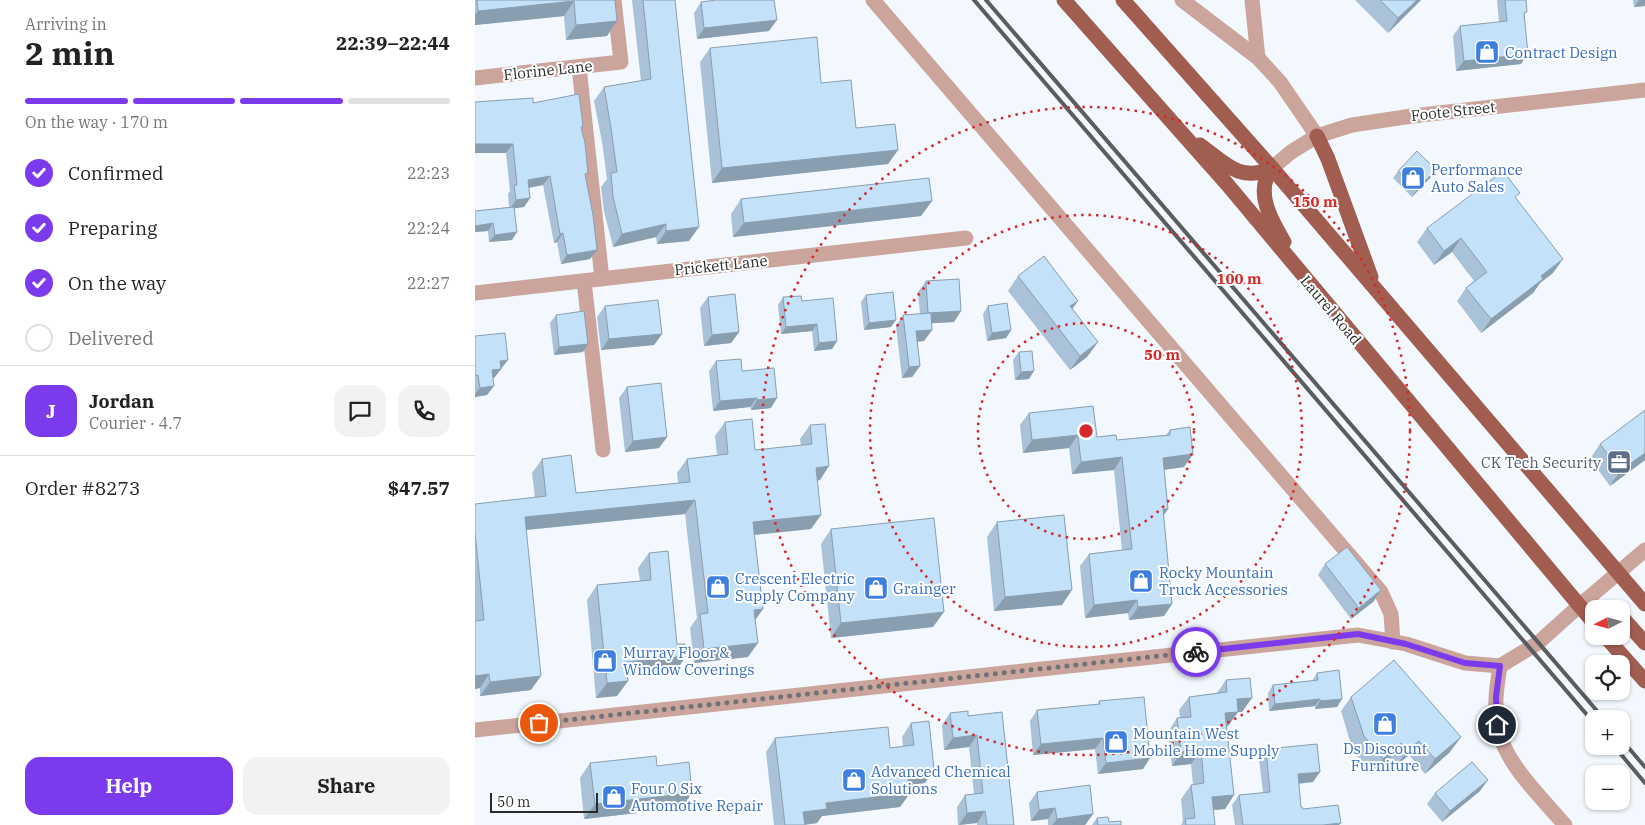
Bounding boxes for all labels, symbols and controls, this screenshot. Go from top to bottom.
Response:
text: Arriving in [25,14,107,34]
text: 22:39–22:44 [336,31,450,55]
text: 2 min [25,32,115,74]
shop icon: Contract Design [1474,39,1500,65]
place label: Contract Design [1505,43,1618,62]
street label: Florine Lane [502,56,594,84]
street label: Foote Street [1410,97,1496,125]
text: On the way · 170 m [25,112,168,132]
icon: check [25,159,53,187]
place label: Performance Auto Sales [1431,160,1523,196]
text: Confirmed [68,161,163,185]
text: 22:23 [407,163,450,183]
shop icon: Performance Auto Sales [1400,165,1426,191]
text: 150 m [1292,192,1338,211]
icon: check [25,214,53,242]
text: Preparing [68,216,157,240]
text: 22:24 [407,218,450,238]
street label: Prickett Lane [673,251,769,279]
icon: check [25,269,53,297]
text: 100 m [1216,269,1262,288]
text: On the way [68,271,166,295]
street label: Laurel Road [1296,271,1366,349]
text: 22:27 [407,273,450,293]
text: Delivered [68,326,154,350]
text: 50 m [1144,345,1180,364]
button: chat [334,385,386,437]
button: phone [398,385,450,437]
text: Jordan [89,389,154,413]
text: J [46,399,56,423]
text: Courier · 4.7 [89,413,182,433]
centre of rings [1077,422,1095,440]
office icon: CK Tech Security [1606,449,1632,475]
place label: CK Tech Security [1481,453,1601,472]
text: Order #8273 [25,476,140,500]
text: $47.57 [388,476,450,500]
place label: Rocky Mountain Truck Accessories [1159,563,1288,599]
shop icon: Rocky Mountain Truck Accessories [1128,568,1154,594]
place label: Crescent Electric Supply Company [735,569,855,605]
shop icon: Crescent Electric Supply Company [705,574,731,600]
shop icon: Grainger [863,575,889,601]
place label: Grainger [893,579,956,598]
north arrow [1585,600,1630,645]
map controls [1585,600,1630,810]
courier [1171,627,1221,677]
icon: bike [1182,638,1210,666]
place label: Murray Floor & Window Coverings [623,643,754,679]
shop icon: Murray Floor & Window Coverings [592,648,618,674]
button: locate [1585,655,1630,700]
pin [518,702,560,744]
pin [1476,704,1518,746]
icon: bag [525,709,553,737]
button: + [1585,710,1630,755]
shop icon: Ds Discount Furniture [1372,711,1398,737]
icon: home [1483,711,1511,739]
place label: Mountain West Mobile Home Supply [1133,724,1279,760]
shop icon: Mountain West Mobile Home Supply [1103,729,1129,755]
place label: Ds Discount Furniture [1343,739,1427,775]
button: Help [25,757,233,815]
button: Share [243,757,450,815]
place label: Advanced Chemical Solutions [871,762,1011,798]
button: − [1585,765,1630,810]
shop icon: Advanced Chemical Solutions [841,767,867,793]
place label: Four 0 Six Automotive Repair [631,779,763,815]
shop icon: Four 0 Six Automotive Repair [601,784,627,810]
scale bar [490,790,597,813]
text: 50 m [497,793,530,811]

